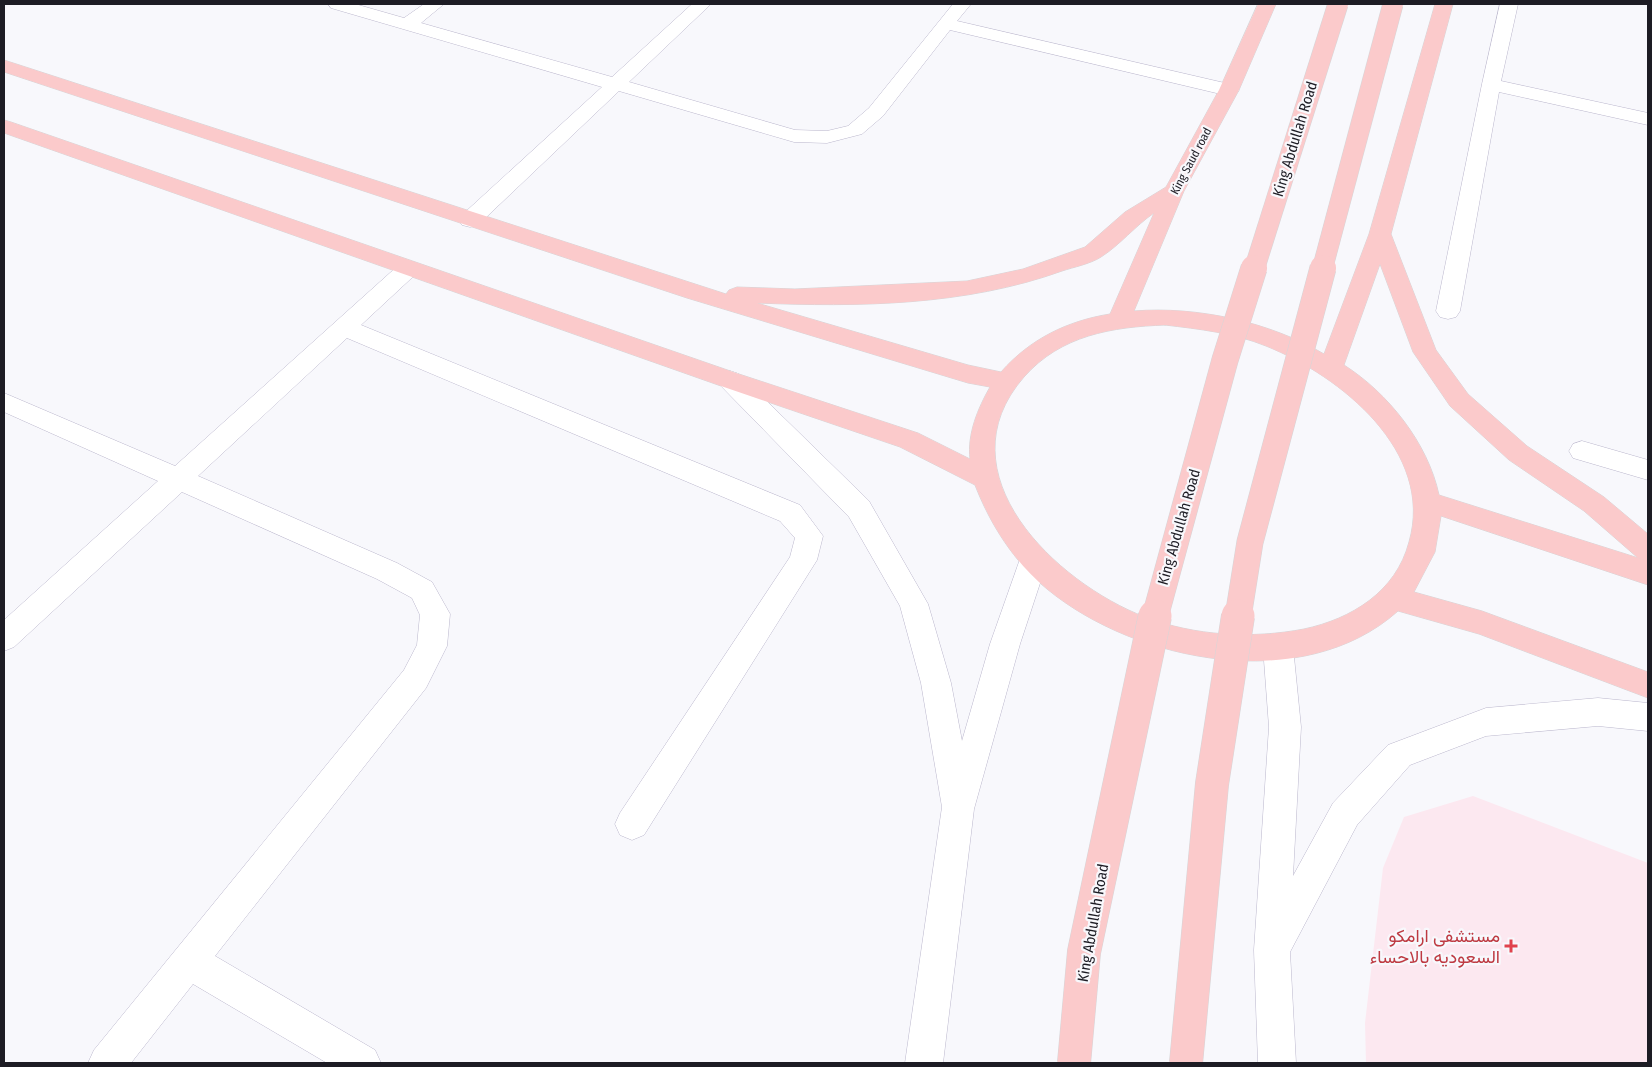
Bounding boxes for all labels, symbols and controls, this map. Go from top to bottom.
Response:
street label: King Abdullah Road [1269,79,1321,199]
street label: King Saud road [1167,125,1215,197]
street label: King Abdullah Road [1154,467,1204,587]
street label: King Abdullah Road [1074,863,1112,983]
place label: مستشفى ارامكو السعوديه بالاحساء [1370,925,1500,968]
marker: مستشفى ارامكو السعوديه بالاحساء [1504,939,1518,953]

